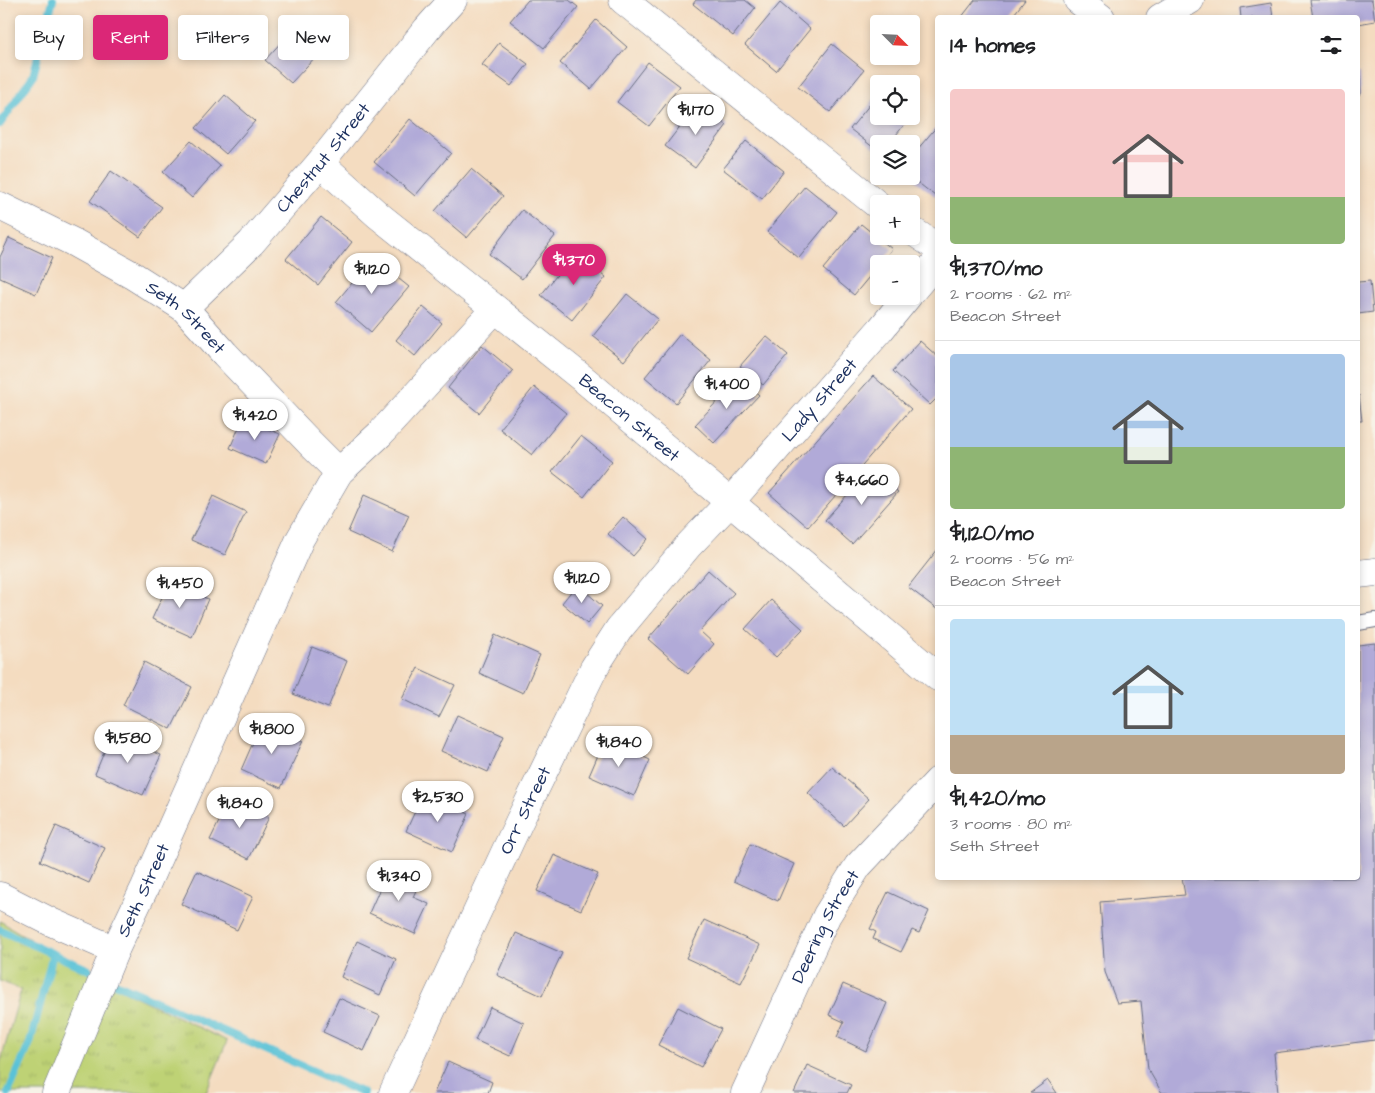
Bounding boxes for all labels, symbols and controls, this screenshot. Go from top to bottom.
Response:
chip: Buy [15,15,83,60]
chip: Rent [93,15,168,60]
chip: Filters [178,15,268,60]
chip: New [278,15,349,60]
north arrow [870,15,920,65]
map controls [870,15,920,305]
text: 14 homes [950,31,1036,60]
icon: filters [1317,31,1345,59]
button: locate [870,75,920,125]
pin: $1,170 [655,94,737,136]
street label: Chestnut Street [270,97,377,218]
text: $1,170 [678,99,714,121]
icon: home [1103,121,1193,211]
button: layers [870,135,920,185]
button: + [870,195,920,245]
pin: $1,370 [533,244,615,286]
text: $1,370 [553,249,595,271]
pin: $1,120 [331,252,413,295]
text: $1,370/mo [950,254,1043,283]
button: − [870,255,920,305]
text: $1,120 [354,258,390,280]
street label: Seth Street [141,275,232,360]
text: 2 rooms · 62 m² [950,283,1072,305]
text: Beacon Street [950,305,1061,327]
street label: Lady Street [776,352,864,447]
street label: Beacon Street [573,368,686,468]
pin: $1,400 [686,368,768,410]
text: $1,400 [705,373,749,395]
icon: home [1103,387,1193,477]
pin: $1,420 [214,398,296,441]
text: $1,420 [233,404,277,426]
pin: $4,660 [821,464,903,506]
text: $4,660 [836,469,888,491]
text: $1,120/mo [950,519,1034,548]
text: 2 rooms · 56 m² [950,548,1074,570]
pin: $1,120 [541,562,623,604]
pin: $1,450 [139,566,221,609]
text: $1,120 [564,567,600,589]
text: Beacon Street [950,570,1061,592]
text: $1,450 [157,572,203,594]
icon: home [1103,652,1193,742]
pin: $1,800 [231,712,313,755]
text: $1,800 [250,718,294,740]
pin: $1,580 [87,722,169,764]
pin: $1,840 [578,726,660,768]
text: $1,580 [105,727,151,749]
text: $1,840 [596,731,642,753]
street label: Orr Street [494,762,557,859]
pin: $2,530 [397,780,479,823]
text: $1,420/mo [950,784,1045,813]
pin: $1,840 [199,786,281,829]
text: $2,530 [413,786,463,808]
text: $1,840 [217,792,263,814]
text: 3 rooms · 80 m² [950,813,1072,835]
text: Seth Street [950,835,1039,857]
street label: Seth Street [111,839,176,941]
pin: $1,340 [358,860,440,902]
street label: Deering Street [785,864,866,987]
text: $1,340 [378,865,420,887]

